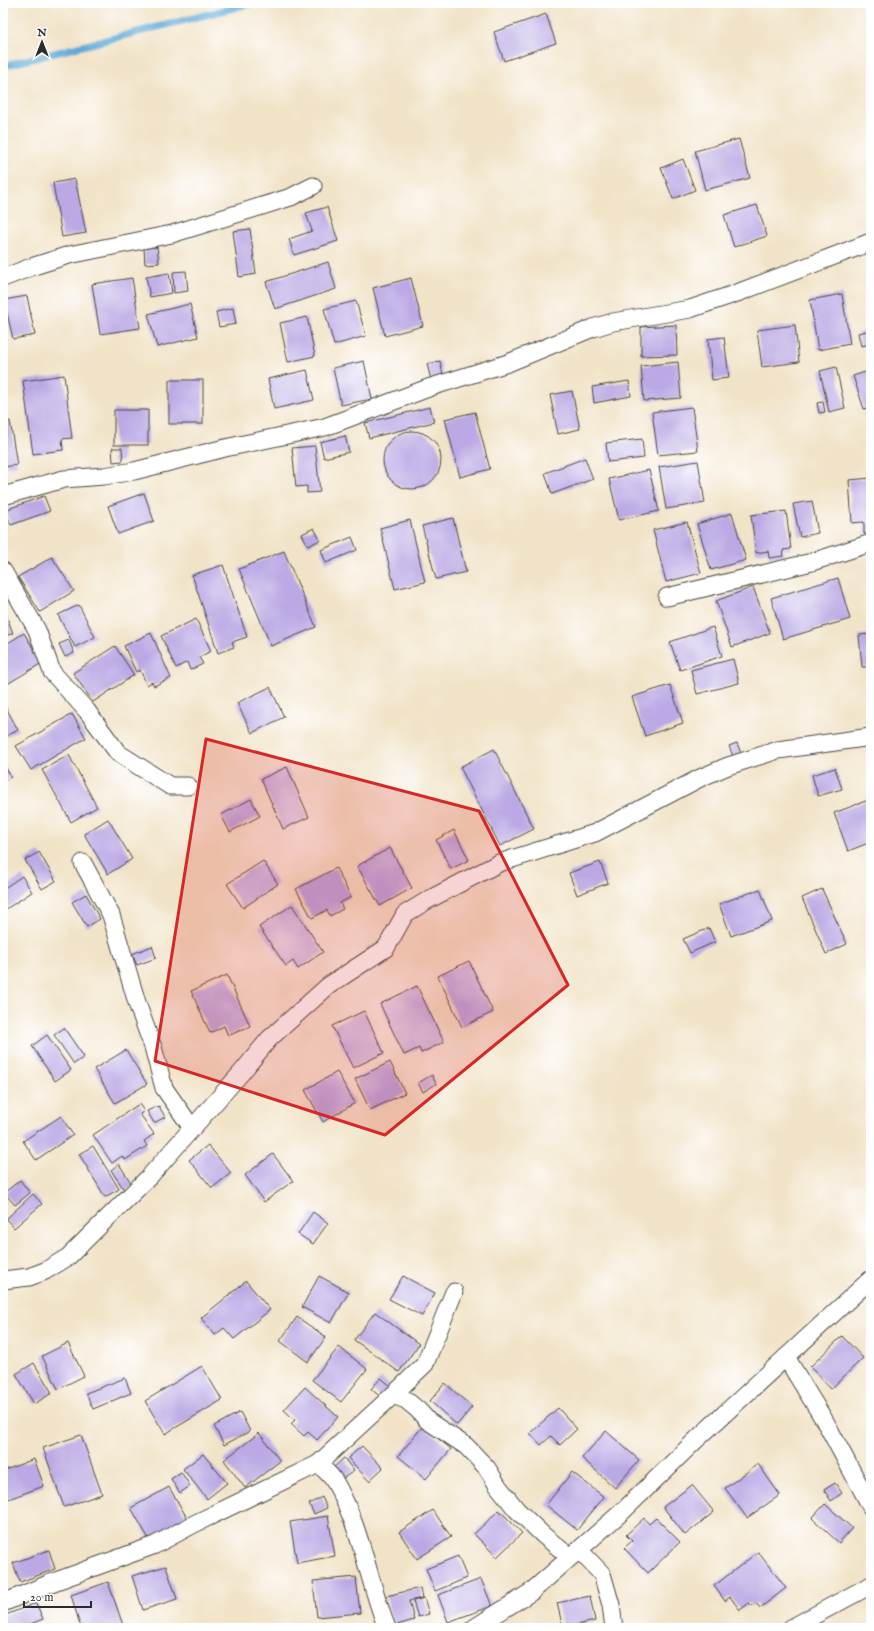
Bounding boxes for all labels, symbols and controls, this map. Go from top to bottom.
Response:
north arrow [22,22,62,62]
text: N [36,26,47,40]
scale bar [24,1583,91,1609]
text: 20 m [30,1590,53,1605]

